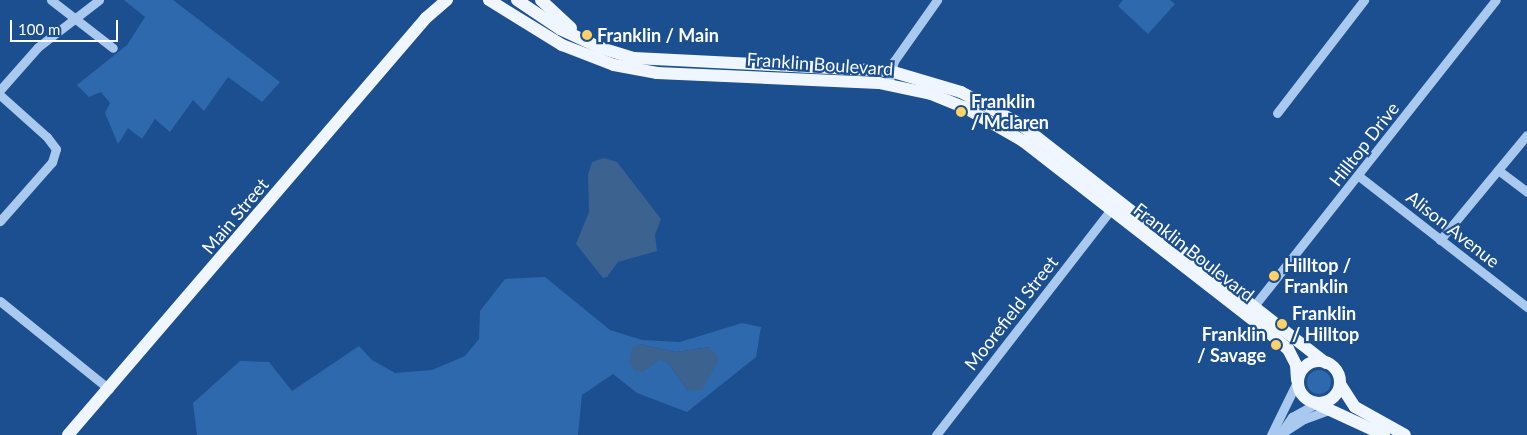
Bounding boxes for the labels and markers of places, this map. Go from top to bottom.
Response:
place label: Franklin / Main [597,24,719,46]
marker: Franklin / Main [581,29,593,41]
place label: Franklin / Mclaren [971,91,1049,134]
marker: Franklin / Mclaren [955,106,967,118]
place label: Hilltop / Franklin [1284,255,1351,298]
marker: Hilltop / Franklin [1268,270,1280,282]
place label: Franklin / Hilltop [1292,303,1359,346]
marker: Franklin / Hilltop [1276,318,1288,330]
place label: Franklin / Savage [1197,324,1266,366]
marker: Franklin / Savage [1270,339,1282,351]

